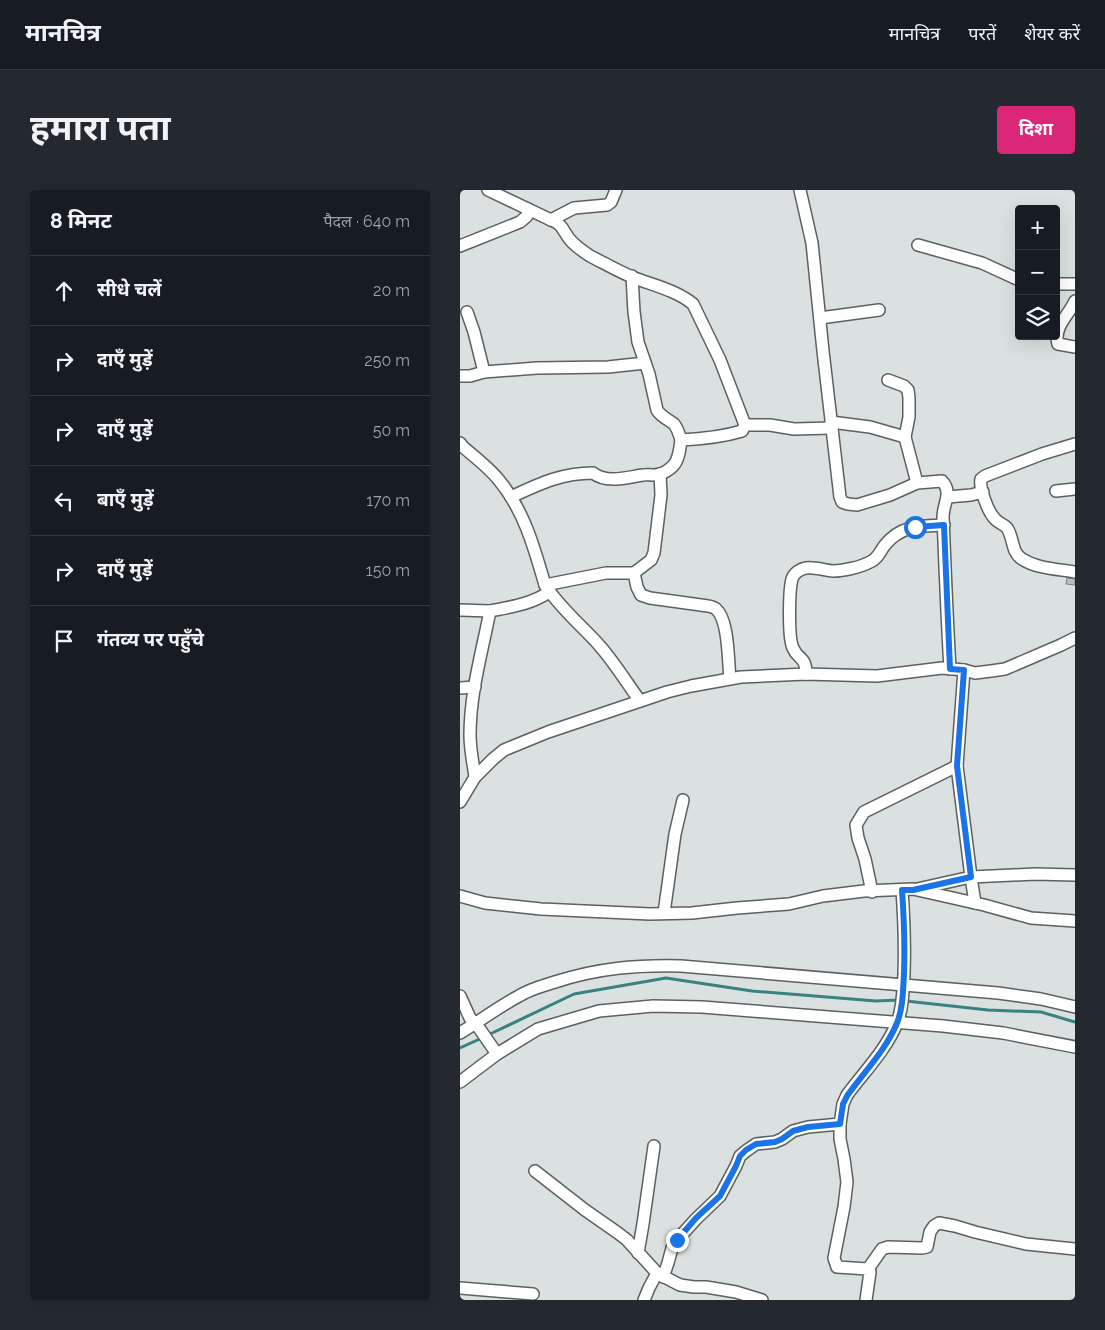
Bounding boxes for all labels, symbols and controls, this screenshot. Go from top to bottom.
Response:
text: मानचित्र [25,18,101,47]
text: मानचित्र [889,23,940,44]
text: परतें [968,23,996,44]
text: शेयर करें [1024,23,1080,44]
button: दिशा [997,106,1075,154]
text: हमारा पता [30,107,171,148]
map controls [1015,205,1060,340]
button: + [1015,205,1060,250]
text: 8 मिनट [50,208,112,233]
text: पैदल · 640 m [323,212,410,231]
button: − [1015,250,1060,295]
icon: ahead [50,277,78,305]
text: सीधे चलें [97,278,161,300]
text: 20 m [373,281,410,300]
button: layers [1015,295,1060,340]
icon: right [50,347,78,375]
text: दाएँ मुड़ें [97,348,153,370]
text: 250 m [364,351,410,370]
icon: right [50,417,78,445]
text: दाएँ मुड़ें [97,418,153,440]
text: 50 m [373,421,410,440]
icon: left [50,487,78,515]
text: बाएँ मुड़ें [97,488,154,510]
text: 170 m [366,491,410,510]
route start [904,516,927,539]
icon: right [50,557,78,585]
text: दाएँ मुड़ें [97,558,153,580]
text: 150 m [366,561,410,580]
icon: arrive [50,627,78,655]
text: गंतव्य पर पहुँचे [97,628,204,650]
route end [666,1229,689,1252]

